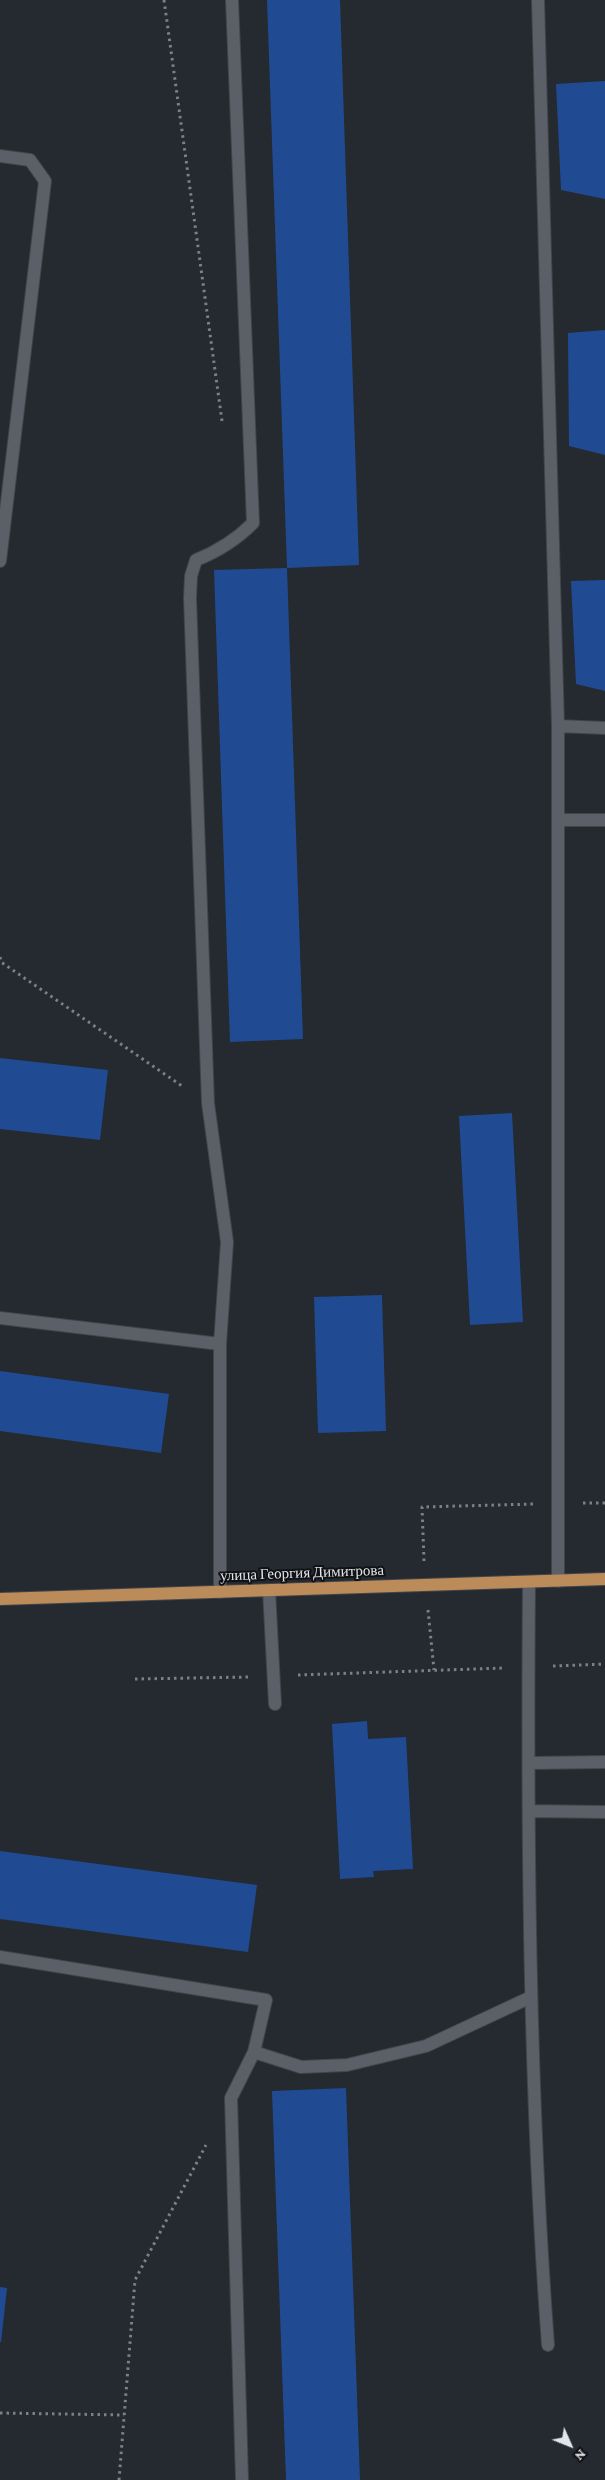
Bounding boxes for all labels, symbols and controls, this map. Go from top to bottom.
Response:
street label: улица Георгия Димитрова [220,1561,384,1585]
north arrow [545,2420,595,2470]
text: N [572,2446,590,2464]

